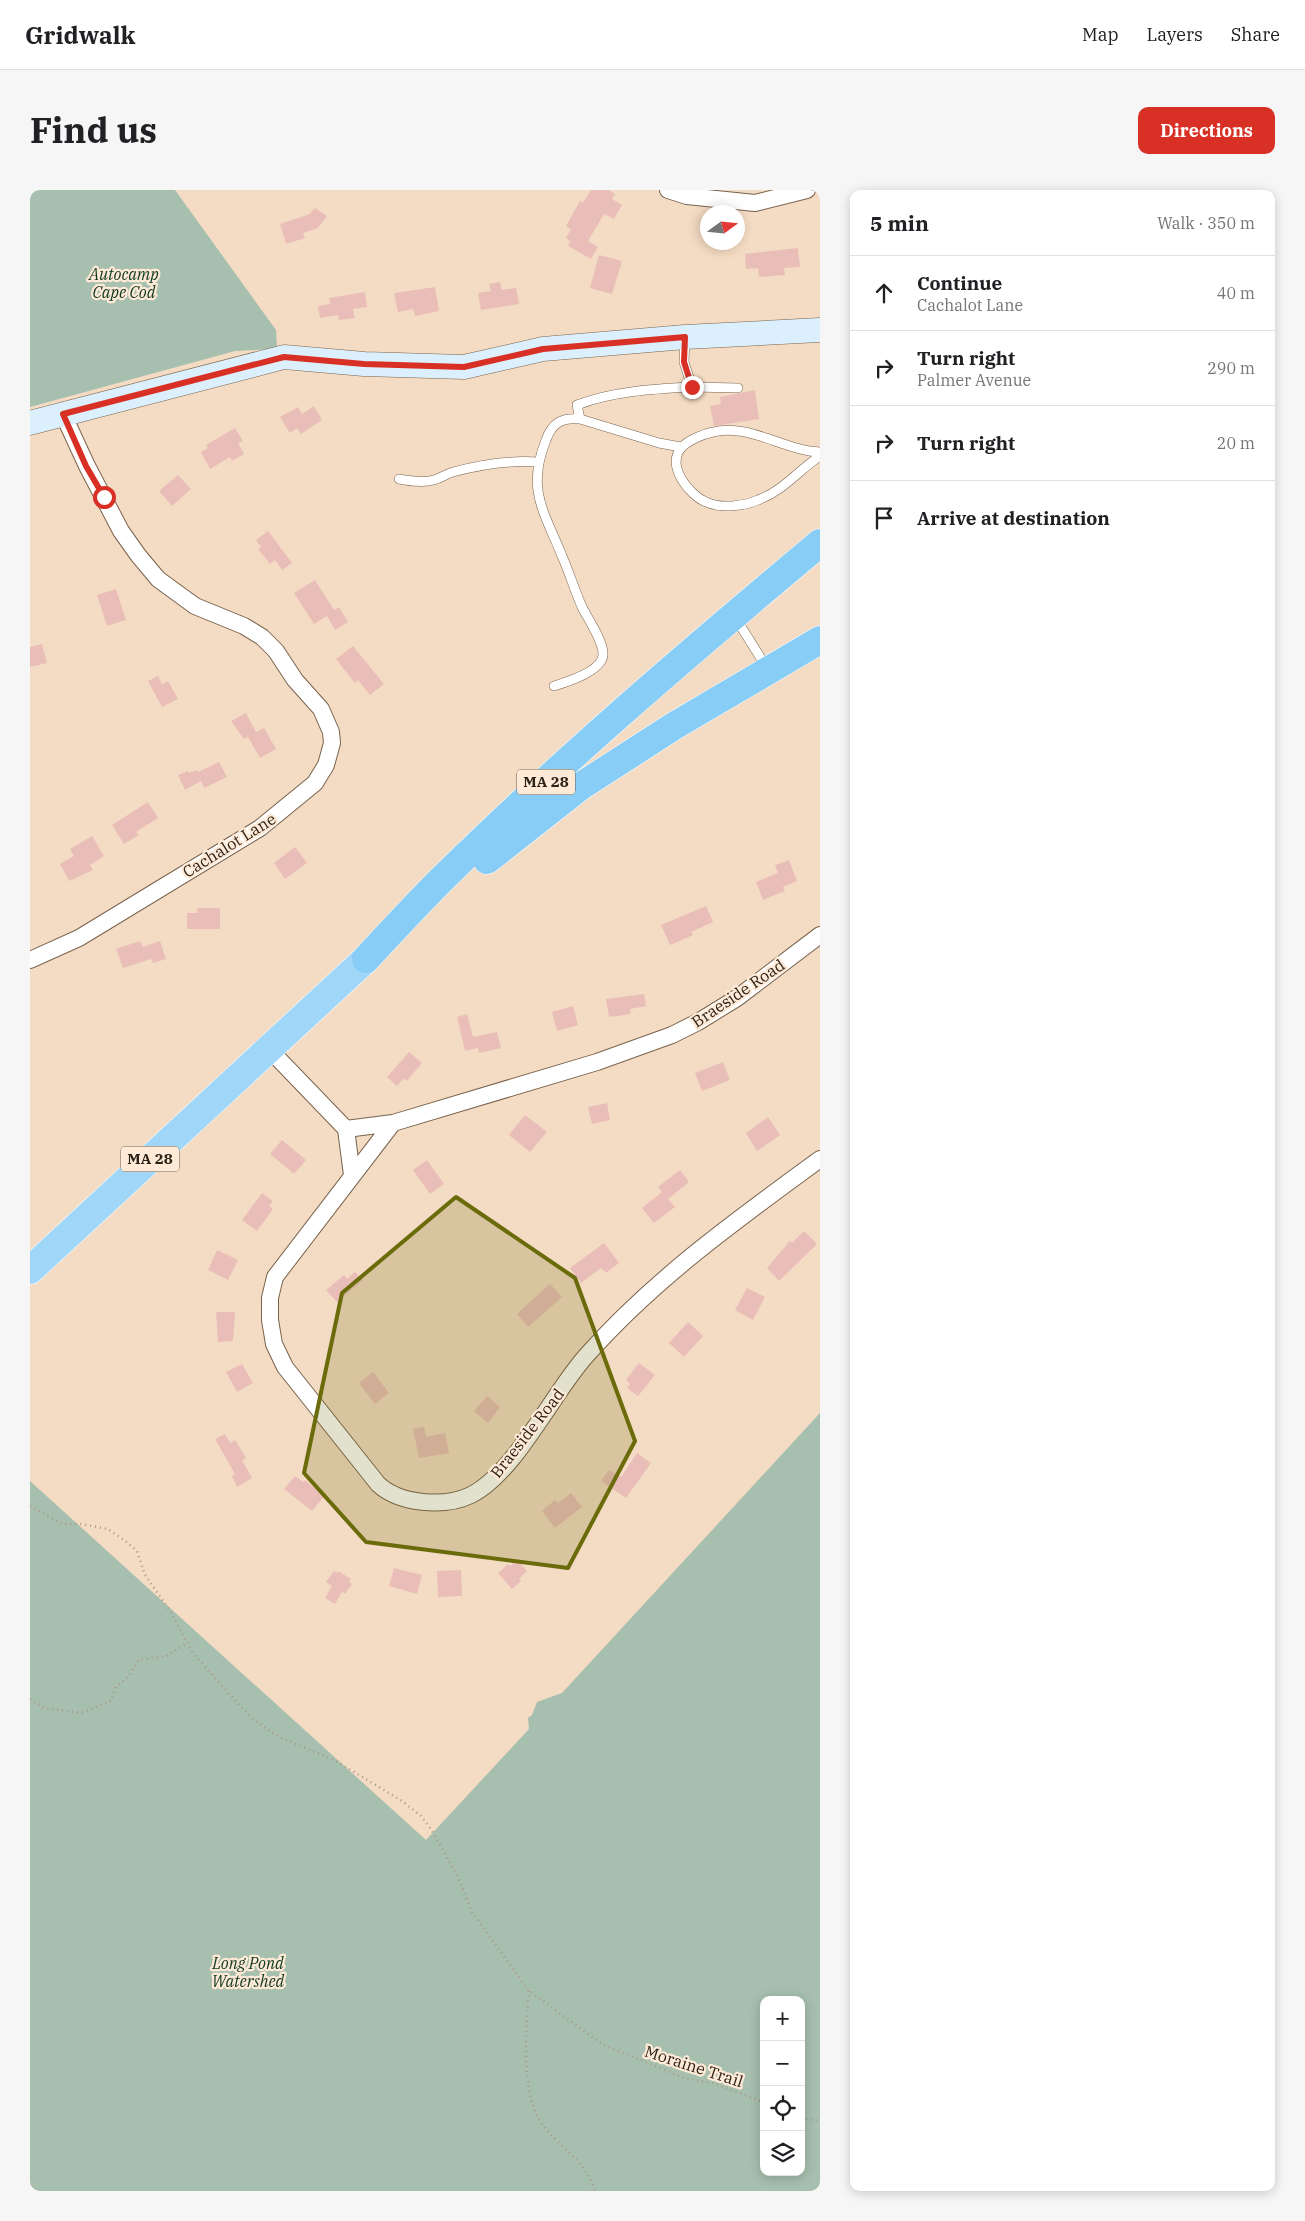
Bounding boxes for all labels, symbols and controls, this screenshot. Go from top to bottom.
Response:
text: Gridwalk [25,19,135,51]
text: Map [1082,23,1119,46]
text: Layers [1147,23,1203,46]
text: Share [1231,23,1280,46]
text: Find us [30,107,157,153]
button: Directions [1138,107,1275,154]
north arrow [700,205,745,250]
text: 5 min [870,209,929,237]
text: Walk · 350 m [1157,213,1255,233]
park label: Autocamp Cape Cod [88,264,159,302]
text: Continue [917,271,1002,295]
icon: ahead [870,279,898,307]
text: 40 m [1217,283,1255,303]
text: Cachalot Lane [917,295,1023,315]
text: Turn right [917,346,1015,370]
icon: right [870,354,898,382]
text: 290 m [1207,358,1255,378]
text: Palmer Avenue [917,370,1031,390]
route end [681,376,704,399]
icon: right [870,429,898,457]
text: Turn right [917,431,1015,455]
text: 20 m [1217,433,1255,453]
route start [93,486,116,509]
icon: arrive [870,504,898,532]
text: Arrive at destination [917,506,1110,530]
road number: MA 28 [517,770,575,794]
street label: Cachalot Lane [179,808,279,882]
street label: Braeside Road [688,954,789,1032]
road number: MA 28 [121,1146,179,1172]
street label: Braeside Road [486,1384,568,1482]
park label: Long Pond Watershed [211,1953,285,1991]
map controls [760,1996,805,2176]
button: + [760,1996,805,2041]
street label: Moraine Trail [642,2041,746,2091]
button: − [760,2041,805,2086]
button: locate [760,2086,805,2131]
button: layers [760,2131,805,2176]

